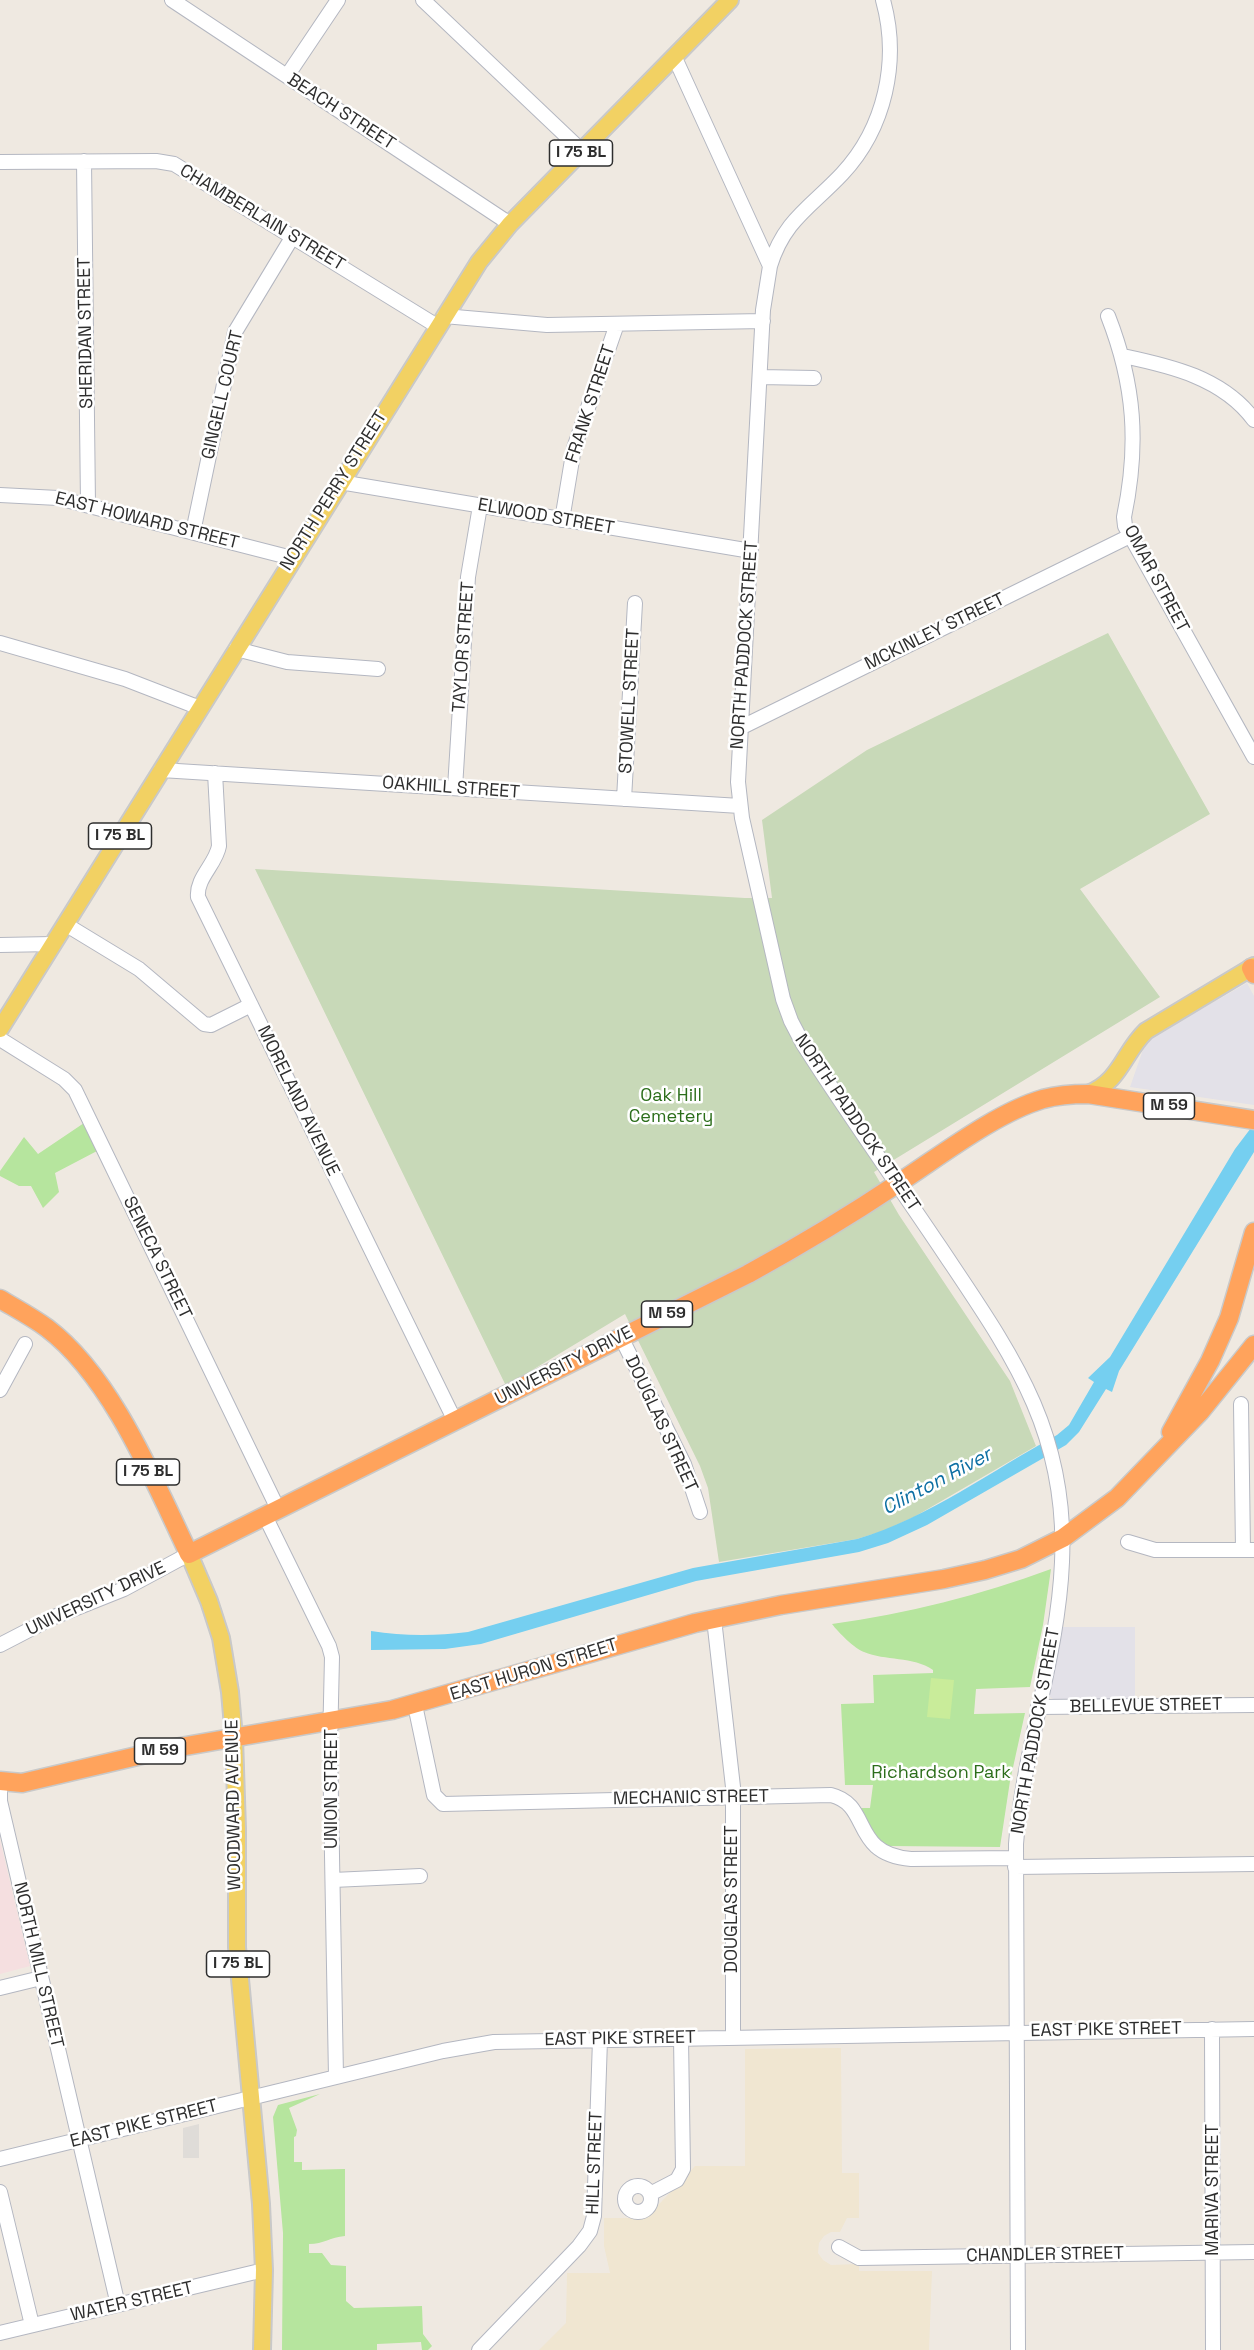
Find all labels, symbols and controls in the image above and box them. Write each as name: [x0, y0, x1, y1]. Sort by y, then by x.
street label: BEACH STREET: [283, 69, 399, 155]
road number: I 75 BL: [550, 140, 612, 166]
street label: CHAMBERLAIN STREET: [175, 160, 349, 276]
street label: SHERIDAN STREET: [74, 257, 98, 409]
street label: GINGELL COURT: [198, 328, 248, 462]
street label: FRANK STREET: [562, 342, 620, 466]
street label: NORTH PERRY STREET: [276, 407, 392, 575]
street label: EAST HOWARD STREET: [53, 488, 241, 554]
street label: ELWOOD STREET: [476, 494, 616, 540]
street label: OMAR STREET: [1119, 522, 1193, 636]
street label: NORTH PADDOCK STREET: [727, 540, 763, 750]
street label: TAYLOR STREET: [449, 581, 479, 713]
street label: MCKINLEY STREET: [861, 589, 1009, 675]
street label: STOWELL STREET: [615, 628, 645, 774]
street label: OAKHILL STREET: [381, 772, 521, 804]
road number: I 75 BL: [88, 823, 152, 849]
street label: MORELAND AVENUE: [252, 1022, 344, 1180]
street label: NORTH PADDOCK STREET: [790, 1030, 924, 1216]
park label: Oak Hill Cemetery: [629, 1085, 713, 1128]
road number: M 59: [1144, 1093, 1194, 1119]
street label: SENECA STREET: [118, 1193, 196, 1323]
road number: M 59: [642, 1301, 692, 1327]
street label: UNIVERSITY DRIVE: [492, 1322, 636, 1410]
street label: DOUGLAS STREET: [620, 1352, 702, 1496]
water label: Clinton River: [878, 1443, 996, 1521]
road number: I 75 BL: [116, 1459, 180, 1485]
street label: UNIVERSITY DRIVE: [23, 1557, 169, 1641]
street label: NORTH PADDOCK STREET: [1007, 1626, 1065, 1836]
street label: EAST HURON STREET: [448, 1634, 620, 1706]
street label: BELLEVUE STREET: [1069, 1694, 1223, 1718]
street label: WOODWARD AVENUE: [222, 1719, 246, 1891]
street label: UNION STREET: [321, 1729, 343, 1849]
road number: M 59: [134, 1738, 186, 1764]
park label: Richardson Park: [871, 1762, 1011, 1784]
street label: MECHANIC STREET: [613, 1786, 769, 1810]
street label: DOUGLAS STREET: [721, 1825, 743, 1973]
street label: NORTH MILL STREET: [8, 1880, 68, 2050]
road number: I 75 BL: [206, 1951, 270, 1977]
street label: EAST PIKE STREET: [1030, 2018, 1182, 2042]
street label: EAST PIKE STREET: [544, 2027, 696, 2051]
street label: EAST PIKE STREET: [68, 2095, 220, 2153]
street label: HILL STREET: [582, 2111, 608, 2215]
street label: MARIVA STREET: [1202, 2124, 1224, 2256]
street label: CHANDLER STREET: [966, 2243, 1124, 2267]
street label: WATER STREET: [69, 2277, 195, 2327]

